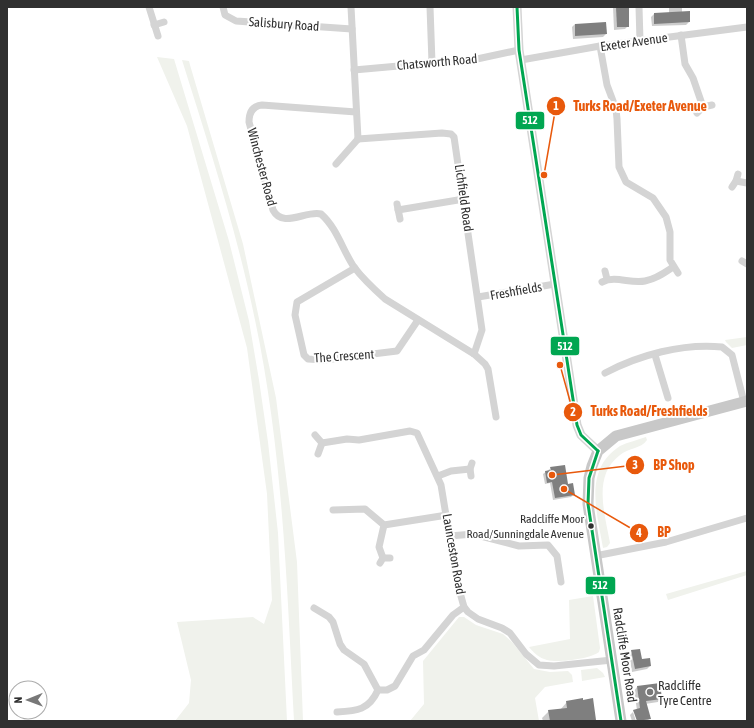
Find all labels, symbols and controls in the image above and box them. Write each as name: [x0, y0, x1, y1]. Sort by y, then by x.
street label: Salisbury Road: [248, 14, 320, 34]
street label: Exeter Avenue: [599, 30, 669, 54]
street label: Chatsworth Road: [396, 51, 478, 73]
callout: Turks Road/Exeter Avenue: [546, 93, 715, 119]
text: Turks Road/Exeter Avenue: [573, 98, 707, 114]
text: 1: [553, 99, 559, 113]
line badge: 512: [515, 111, 545, 130]
text: 512: [522, 114, 538, 126]
street label: Winchester Road: [244, 126, 280, 208]
street label: Lichfield Road: [452, 163, 476, 233]
street label: Freshfields: [489, 279, 543, 303]
line badge: 512: [550, 336, 580, 356]
text: 512: [557, 340, 573, 352]
street label: The Crescent: [313, 346, 375, 366]
callout: Turks Road/Freshfields: [563, 399, 716, 425]
text: Turks Road/Freshfields: [591, 403, 708, 419]
text: 2: [570, 405, 576, 419]
callout: BP Shop: [625, 452, 703, 478]
text: BP Shop: [653, 457, 695, 473]
text: 3: [632, 458, 638, 472]
place label: Radcliffe Moor Road/Sunningdale Avenue: [466, 512, 584, 541]
street label: Launceston Road: [440, 513, 468, 595]
callout: BP: [629, 520, 678, 546]
marker: Radcliffe Moor Road/Sunningdale Avenue: [586, 521, 596, 531]
text: BP: [657, 524, 671, 540]
text: 4: [635, 526, 642, 540]
line badge: 512: [585, 576, 616, 595]
text: 512: [592, 579, 608, 591]
street label: Radcliffe Moor Road: [610, 606, 640, 704]
place label: Radcliffe Tyre Centre: [658, 678, 712, 708]
north arrow: [8, 680, 48, 720]
marker: Radcliffe Tyre Centre: [645, 687, 655, 697]
text: N: [12, 697, 24, 704]

